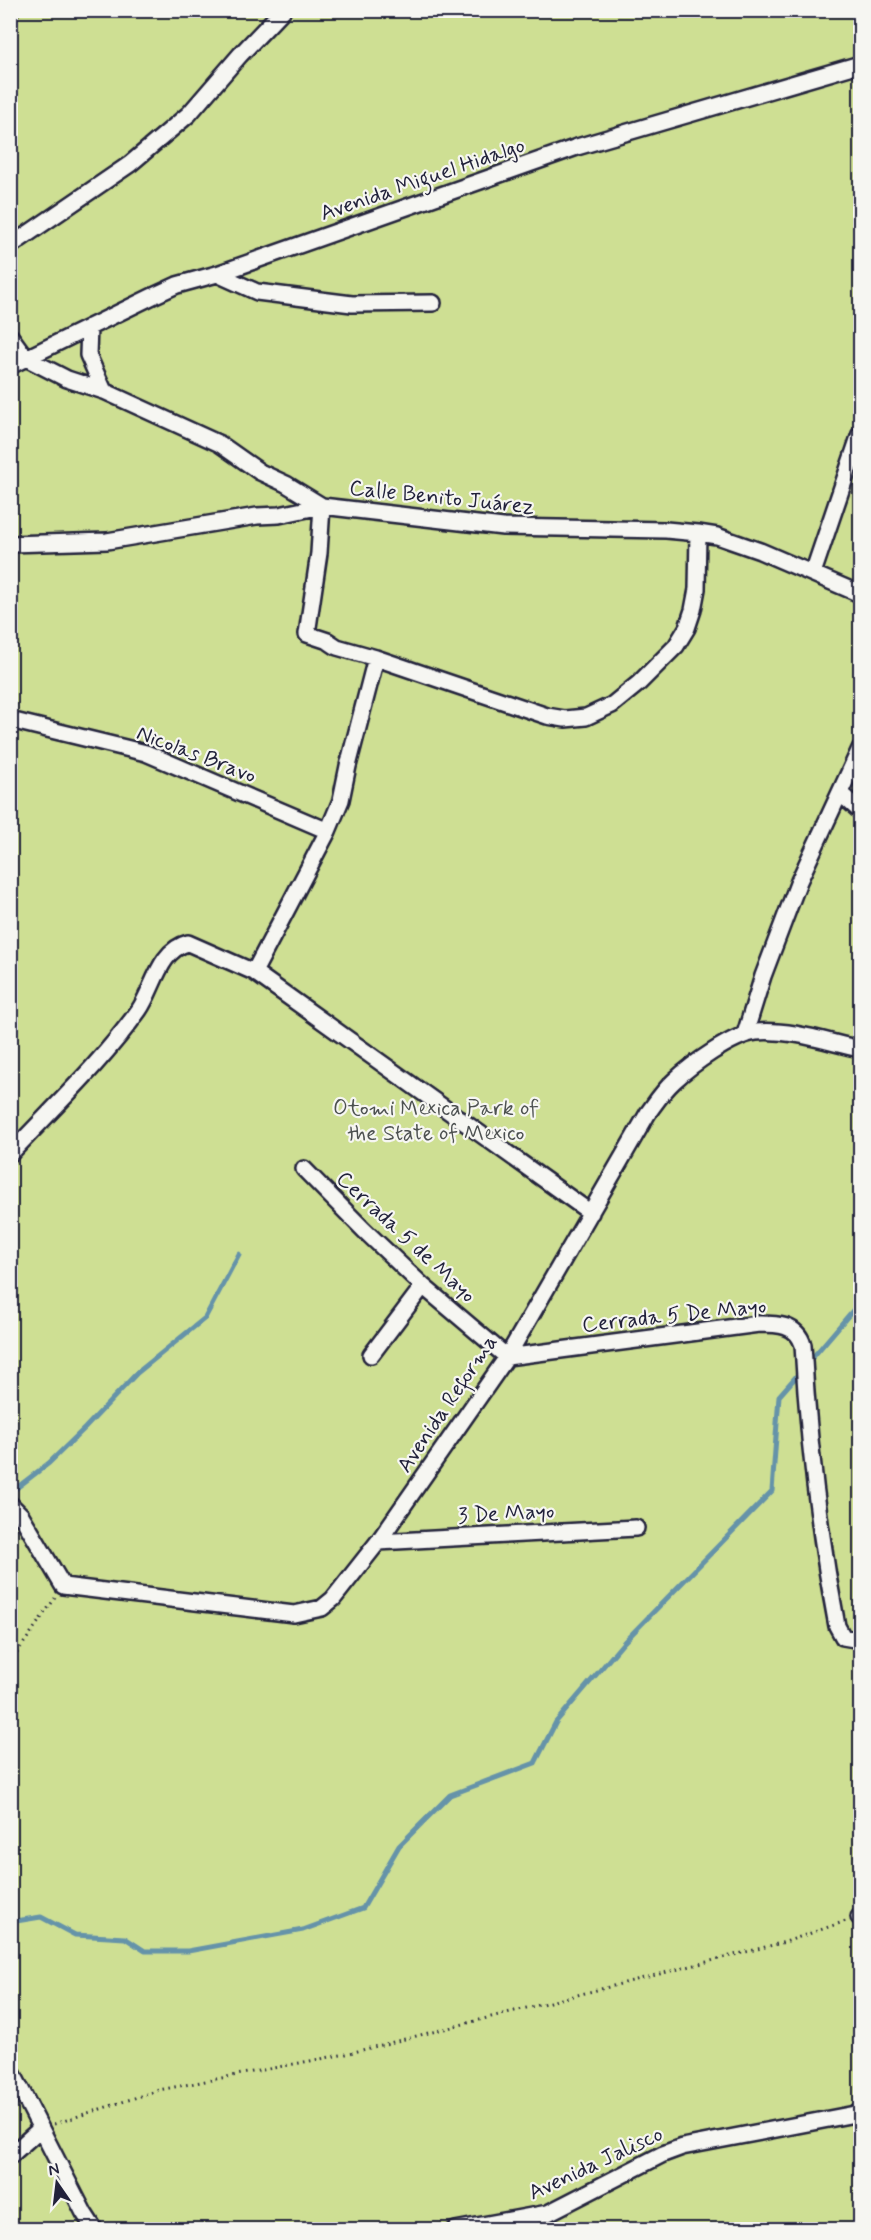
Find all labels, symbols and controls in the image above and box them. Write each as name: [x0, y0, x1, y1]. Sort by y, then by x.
street label: Avenida Miguel Hidalgo: [317, 132, 530, 231]
street label: Calle Benito Juárez: [348, 474, 536, 522]
street label: Nicolas Bravo: [132, 719, 260, 791]
park label: Otomi Mexica Park of the State of Mexico: [333, 1095, 539, 1148]
street label: Cerrada 5 de Mayo: [330, 1165, 481, 1309]
street label: Cerrada 5 De Mayo: [581, 1292, 768, 1340]
street label: Avenida Reforma: [391, 1330, 506, 1480]
street label: 3 De Mayo: [457, 1497, 555, 1531]
street label: Avenida Jalisco: [524, 2120, 668, 2207]
north arrow: [27, 2153, 87, 2213]
text: N: [46, 2158, 61, 2181]

